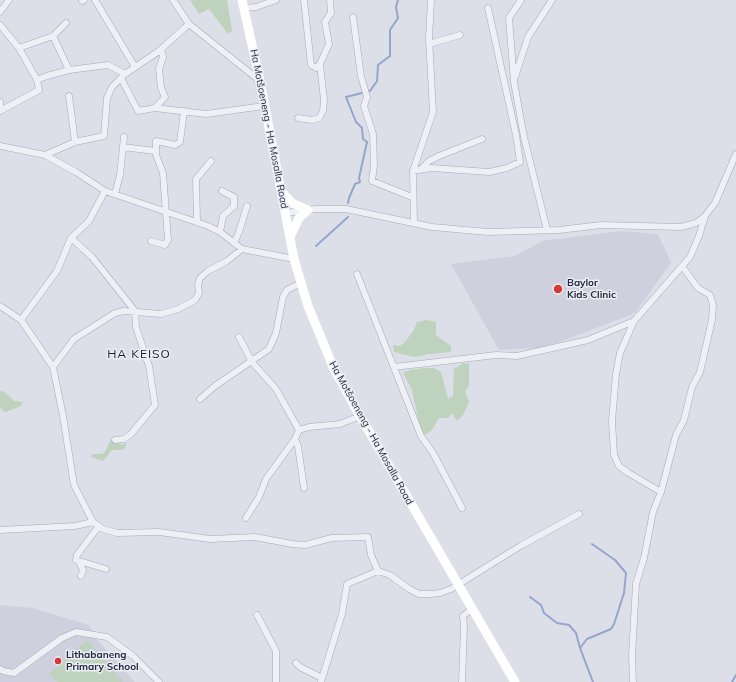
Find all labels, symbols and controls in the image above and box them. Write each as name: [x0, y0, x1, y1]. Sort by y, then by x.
street label: Ha Motšoeneng - Ha Mosalla Road: [248, 48, 290, 210]
place label: Baylor Kids Clinic: [567, 277, 616, 300]
marker: Baylor Kids Clinic: [552, 283, 564, 295]
district label: HA KEISO: [107, 347, 171, 361]
street label: Ha Motšoeneng - Ha Mosalla Road: [326, 359, 416, 507]
place label: Lithabaneng Primary School: [66, 649, 139, 672]
marker: Lithabaneng Primary School: [53, 656, 63, 666]

